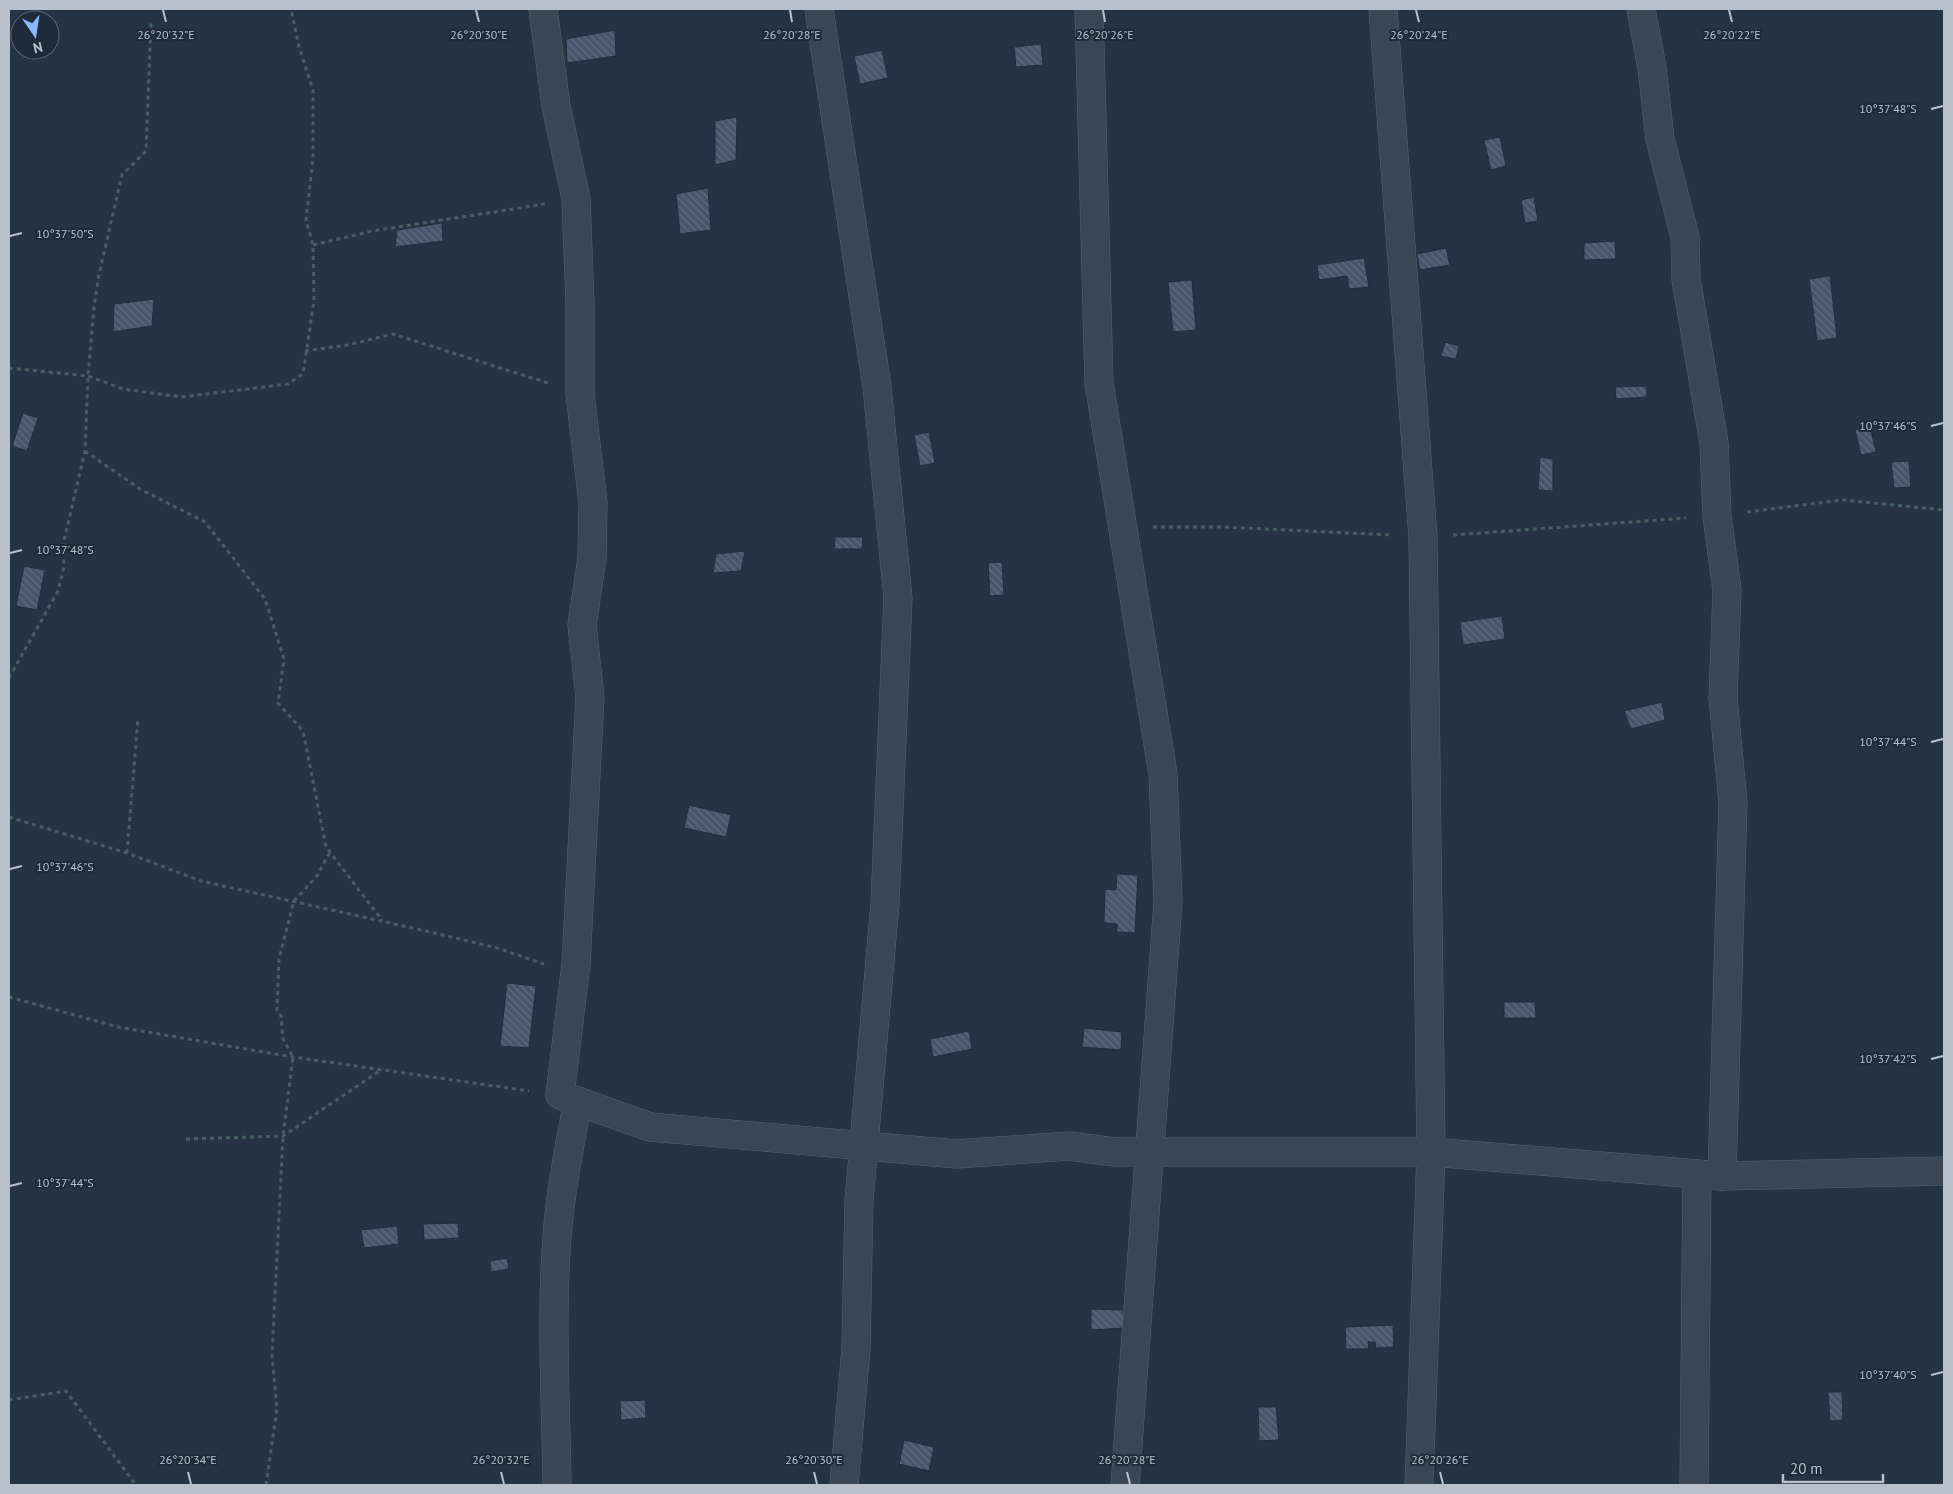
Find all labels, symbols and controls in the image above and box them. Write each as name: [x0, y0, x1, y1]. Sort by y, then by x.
north arrow: [10, 10, 60, 60]
text: 26°20'32"E: [137, 27, 195, 42]
text: 26°20'30"E: [450, 27, 508, 42]
text: 26°20'28"E: [763, 27, 821, 42]
text: 26°20'26"E: [1076, 27, 1134, 42]
text: 26°20'24"E: [1390, 27, 1448, 42]
text: 26°20'22"E: [1703, 27, 1761, 42]
text: N: [31, 38, 44, 57]
text: 10°37'48"S: [1859, 101, 1917, 116]
text: 10°37'50"S: [36, 226, 94, 241]
text: 10°37'46"S: [1859, 418, 1917, 433]
text: 10°37'48"S: [36, 542, 94, 557]
text: 10°37'44"S: [1859, 734, 1917, 749]
text: 10°37'46"S: [36, 859, 94, 874]
text: 10°37'42"S: [1859, 1051, 1917, 1066]
text: 10°37'44"S: [36, 1175, 94, 1190]
text: 10°37'40"S: [1859, 1367, 1917, 1382]
text: 26°20'34"E: [159, 1452, 217, 1467]
text: 26°20'32"E: [472, 1452, 530, 1467]
text: 26°20'30"E: [785, 1452, 843, 1467]
text: 26°20'28"E: [1098, 1452, 1156, 1467]
text: 26°20'26"E: [1411, 1452, 1469, 1467]
scale bar: [1783, 1452, 1883, 1484]
text: 20 m: [1790, 1459, 1823, 1478]

